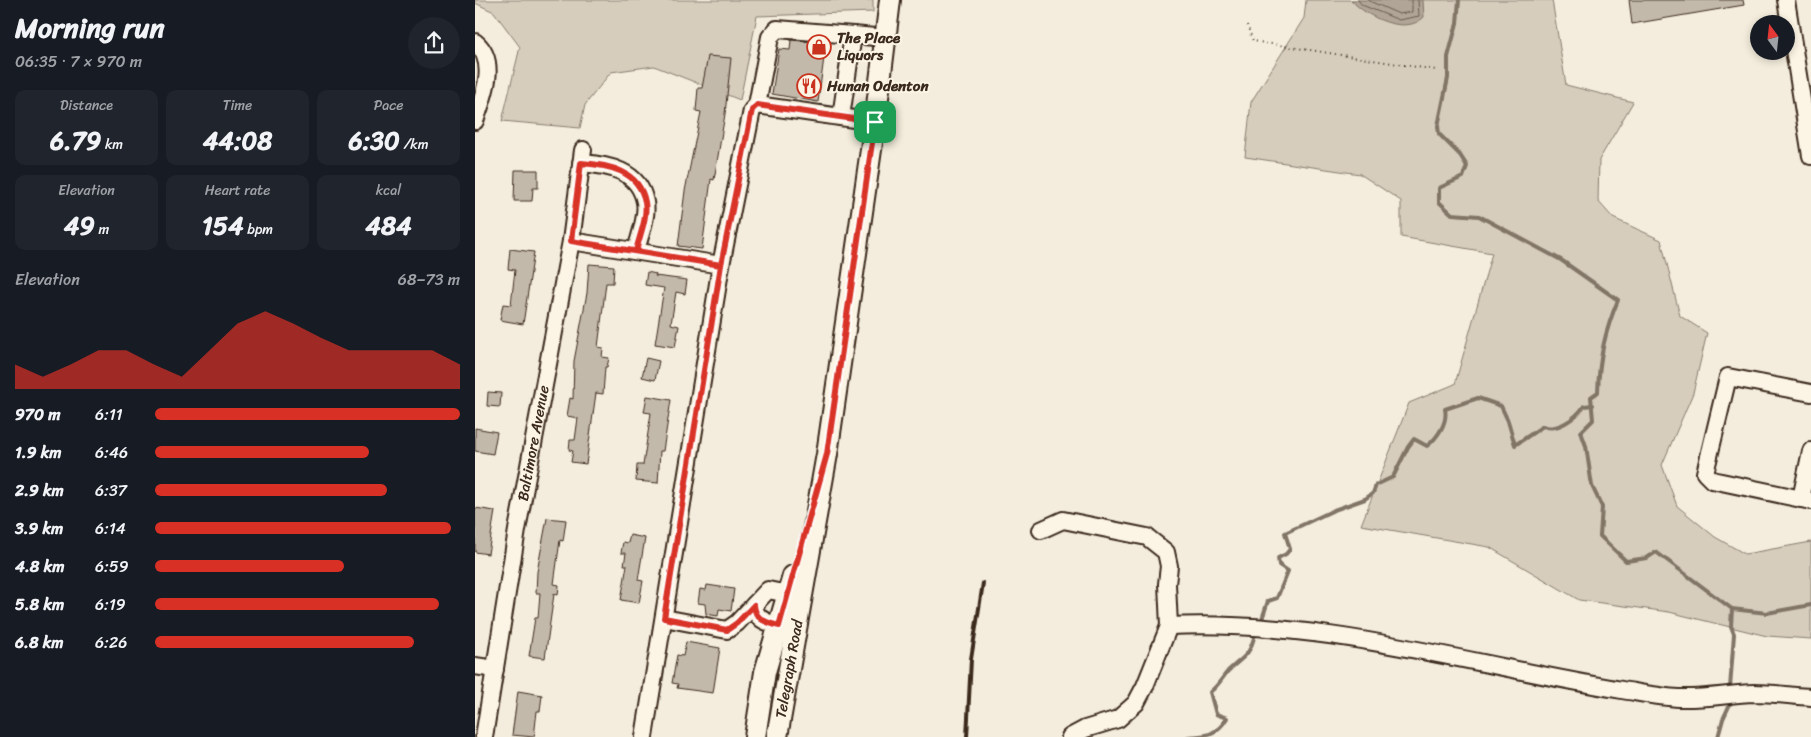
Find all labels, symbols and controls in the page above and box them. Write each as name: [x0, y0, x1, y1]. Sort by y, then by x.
text: Morning run: [15, 3, 165, 52]
north arrow: [1750, 15, 1795, 60]
map controls: [1750, 15, 1795, 60]
button: share: [408, 17, 460, 69]
place label: The Place Liquors: [837, 25, 901, 68]
shop icon: The Place Liquors: [806, 34, 832, 60]
text: 06:35 · 7 × 970 m: [15, 47, 142, 76]
restaurant icon: Hunan Odenton: [796, 73, 822, 99]
place label: Hunan Odenton: [826, 73, 929, 99]
text: Distance: [60, 93, 113, 118]
text: Time: [223, 93, 252, 118]
text: Pace: [374, 93, 403, 118]
pin: [854, 101, 896, 143]
icon: arrive: [861, 108, 889, 136]
text: 6.79: [50, 118, 101, 163]
text: 44:08: [203, 118, 272, 163]
text: 6:30: [348, 118, 400, 163]
text: km: [101, 132, 123, 157]
text: /km: [400, 132, 429, 157]
text: Elevation: [58, 178, 115, 203]
text: Heart rate: [205, 178, 270, 203]
text: kcal: [376, 178, 401, 203]
text: 49: [64, 203, 95, 248]
text: 154: [202, 203, 244, 248]
text: 484: [365, 203, 412, 248]
text: m: [95, 217, 109, 242]
text: bpm: [244, 217, 273, 242]
text: Elevation: [15, 265, 80, 294]
text: 68–73 m: [398, 265, 460, 294]
street label: Baltimore Avenue: [510, 383, 557, 503]
text: 970 m: [15, 400, 61, 429]
text: 6:11: [95, 400, 123, 429]
text: 1.9 km: [15, 438, 61, 467]
text: 6:46: [95, 438, 128, 467]
text: 2.9 km: [15, 476, 64, 505]
text: 6:37: [95, 476, 127, 505]
text: 3.9 km: [15, 514, 63, 543]
text: 6:14: [95, 514, 126, 543]
text: 4.8 km: [15, 552, 64, 581]
text: 6:59: [95, 552, 129, 581]
text: 5.8 km: [15, 590, 64, 619]
text: 6:19: [95, 590, 126, 619]
street label: Telegraph Road: [768, 617, 811, 720]
text: 6.8 km: [15, 628, 64, 657]
text: 6:26: [95, 628, 127, 657]

